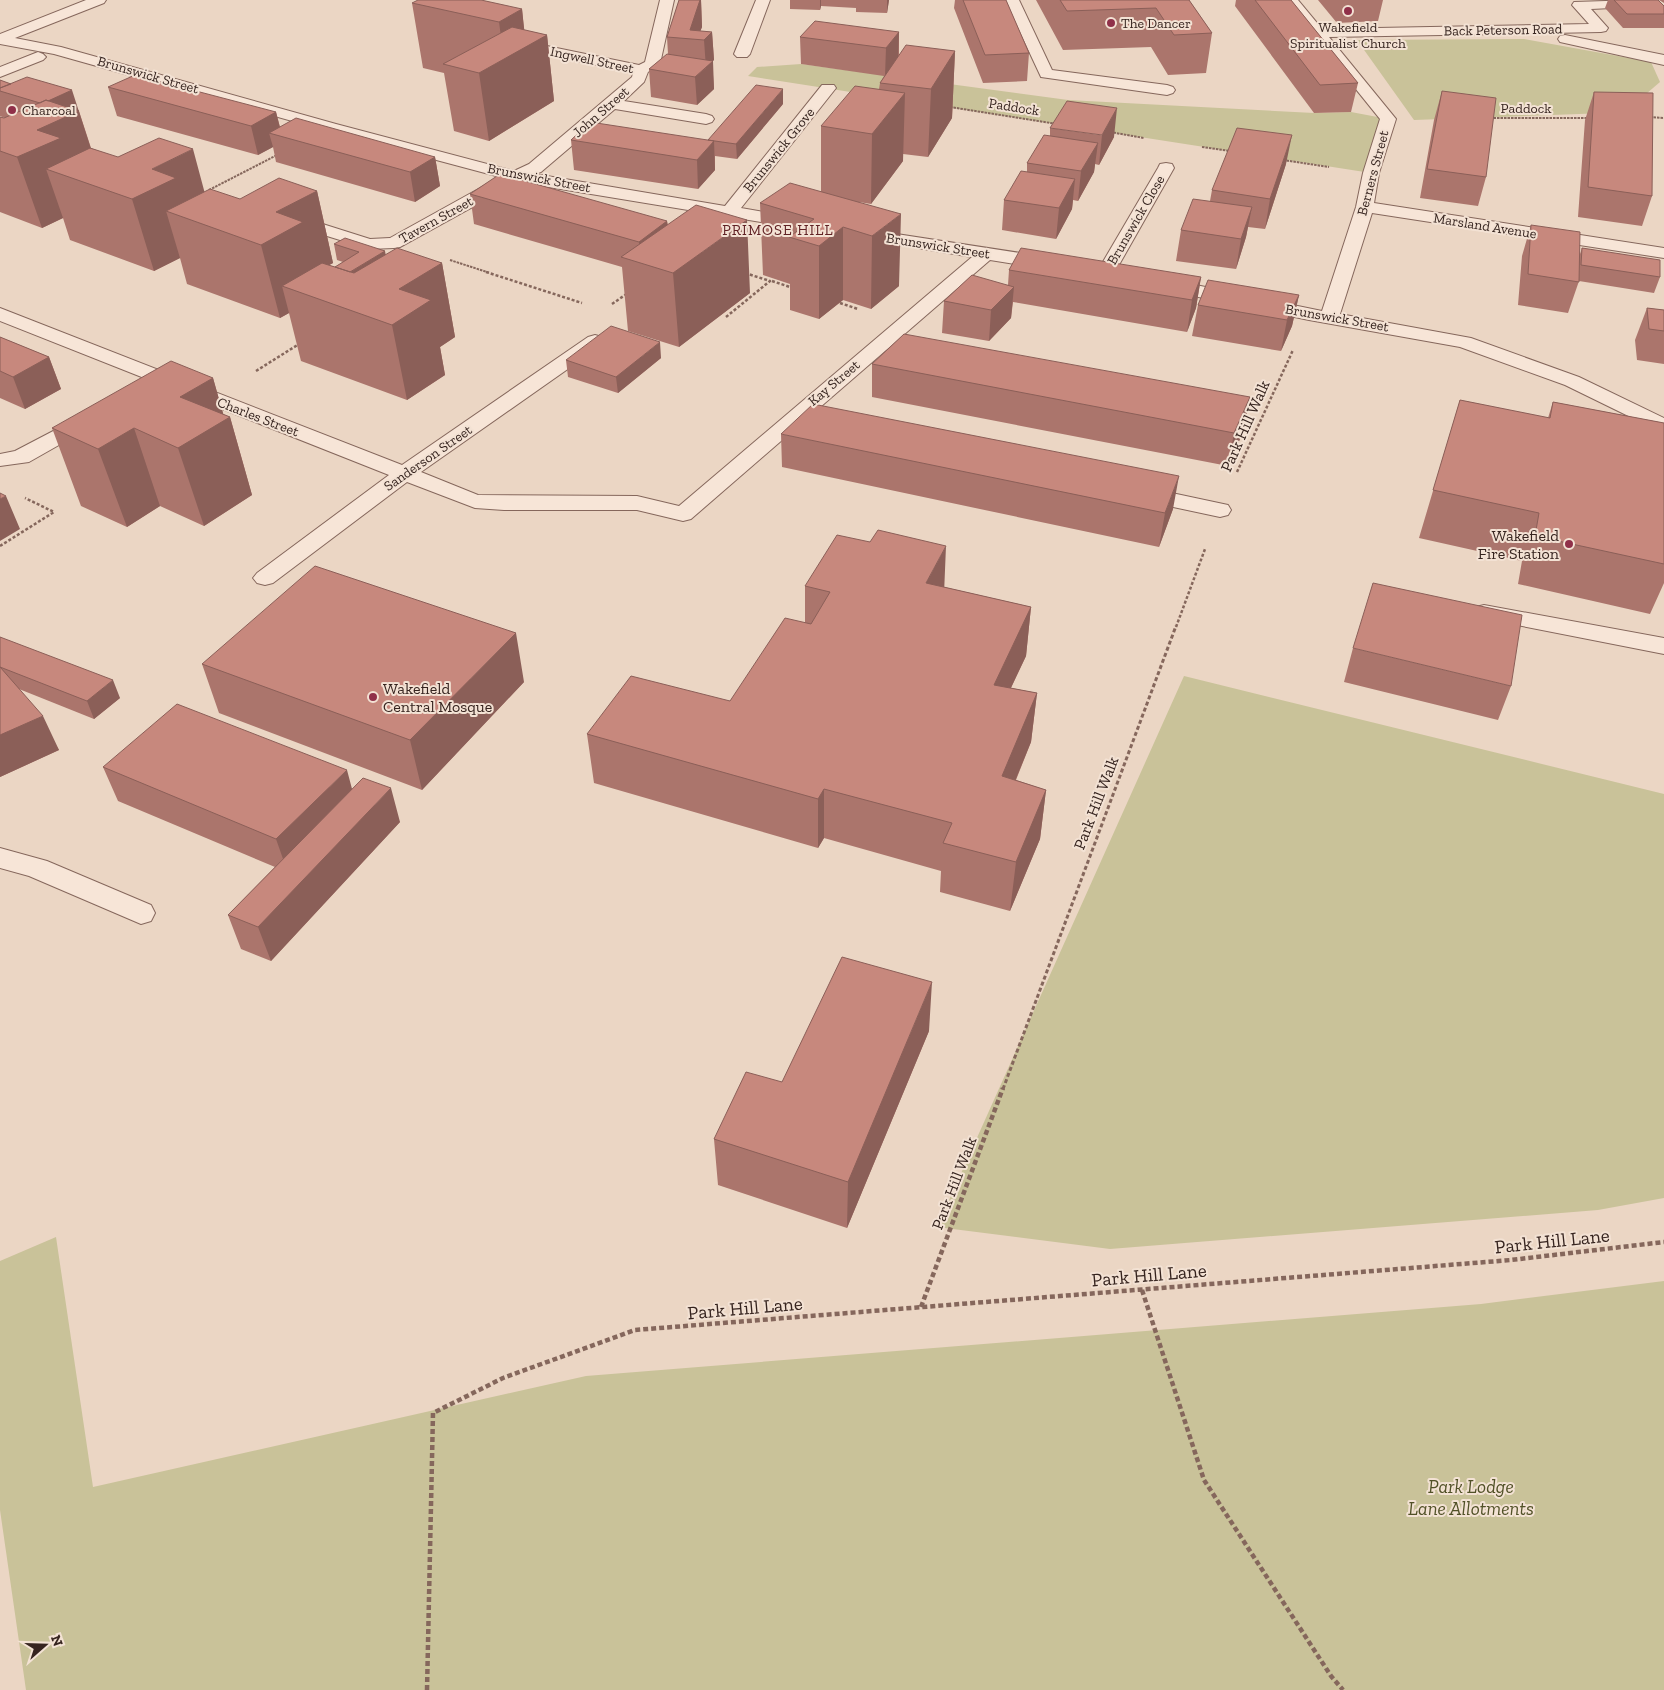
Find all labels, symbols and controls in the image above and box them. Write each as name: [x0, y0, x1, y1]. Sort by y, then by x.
marker: Wakefield Spiritualist Church: [1342, 5, 1354, 17]
place label: The Dancer: [1121, 15, 1191, 32]
marker: The Dancer: [1105, 17, 1117, 29]
place label: Wakefield Spiritualist Church: [1290, 19, 1406, 52]
street label: Back Peterson Road: [1443, 20, 1563, 40]
street label: Ingwell Street: [549, 43, 636, 77]
street label: Brunswick Street: [95, 52, 201, 98]
street label: John Street: [569, 82, 633, 141]
street label: Paddock: [987, 95, 1041, 119]
street label: Paddock: [1500, 100, 1552, 117]
place label: Charcoal: [22, 102, 76, 119]
marker: Charcoal: [6, 104, 18, 116]
street label: Brunswick Grove: [740, 104, 819, 196]
street label: Berners Street: [1353, 128, 1393, 218]
street label: Brunswick Street: [486, 160, 593, 196]
street label: Brunswick Close: [1103, 172, 1169, 268]
street label: Tavern Street: [396, 192, 477, 247]
street label: Marsland Avenue: [1432, 209, 1538, 243]
district label: PRIMOSE HILL: [722, 221, 834, 239]
street label: Brunswick Street: [885, 229, 992, 263]
street label: Brunswick Street: [1284, 301, 1391, 336]
street label: Kay Street: [805, 356, 864, 410]
street label: Park Hill Walk: [1216, 377, 1274, 475]
street label: Charles Street: [215, 394, 302, 441]
street label: Sanderson Street: [381, 421, 476, 495]
place label: Wakefield Fire Station: [1478, 526, 1560, 563]
marker: Wakefield Fire Station: [1563, 538, 1575, 550]
place label: Wakefield Central Mosque: [383, 679, 492, 716]
marker: Wakefield Central Mosque: [367, 691, 379, 703]
street label: Park Hill Walk: [1070, 753, 1123, 852]
street label: Park Hill Walk: [928, 1133, 981, 1232]
street label: Park Hill Lane: [1493, 1224, 1611, 1258]
street label: Park Hill Lane: [1090, 1259, 1208, 1291]
street label: Park Hill Lane: [686, 1292, 804, 1324]
park label: Park Lodge Lane Allotments: [1408, 1475, 1534, 1520]
north arrow: [20, 1620, 70, 1670]
text: N: [47, 1633, 67, 1649]

